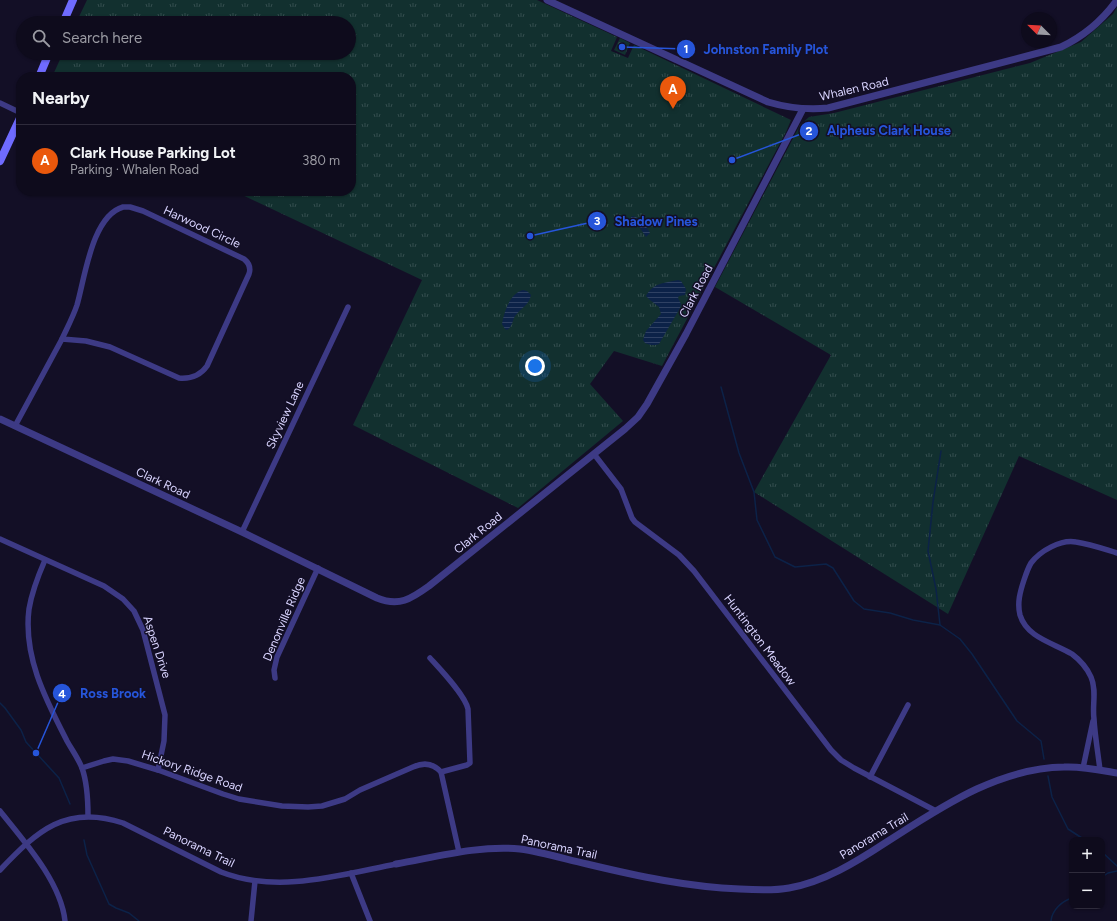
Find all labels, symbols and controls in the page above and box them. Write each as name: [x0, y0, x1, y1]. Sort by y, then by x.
north arrow: [1021, 12, 1057, 48]
search box: [16, 16, 356, 60]
icon: search: [30, 27, 52, 49]
text: Search here: [62, 29, 142, 47]
callout: Johnston Family Plot: [676, 37, 837, 62]
text: 1: [683, 42, 689, 56]
text: Johnston Family Plot: [703, 42, 829, 57]
street label: Whalen Road: [818, 74, 890, 104]
pin: A: [660, 76, 686, 109]
text: Nearby: [32, 88, 90, 108]
callout: Alpheus Clark House: [799, 118, 959, 143]
text: Alpheus Clark House: [827, 123, 951, 138]
text: 2: [806, 124, 813, 138]
text: Clark House Parking Lot: [70, 144, 236, 162]
text: A: [40, 153, 50, 168]
text: 380 m: [302, 153, 340, 168]
text: Parking · Whalen Road: [70, 162, 199, 177]
street label: Harwood Circle: [161, 203, 243, 251]
callout: Shadow Pines: [587, 209, 706, 234]
text: 3: [594, 214, 601, 228]
text: Shadow Pines: [614, 214, 698, 229]
street label: Clark Road: [676, 262, 716, 320]
your location: [525, 356, 545, 376]
street label: Skyview Lane: [263, 379, 307, 451]
street label: Clark Road: [134, 464, 192, 502]
street label: Clark Road: [451, 509, 505, 557]
street label: Denonville Ridge: [260, 575, 308, 663]
street label: Huntington Meadow: [721, 592, 799, 689]
street label: Aspen Drive: [140, 614, 174, 680]
callout: Ross Brook: [52, 681, 154, 706]
text: Ross Brook: [80, 686, 146, 701]
text: 4: [58, 687, 66, 701]
street label: Hickory Ridge Road: [140, 747, 244, 795]
street label: Panorama Trail: [837, 810, 911, 862]
street label: Panorama Trail: [161, 824, 237, 870]
street label: Panorama Trail: [520, 832, 598, 862]
map controls: [1069, 837, 1105, 909]
button: +: [1069, 837, 1105, 873]
button: −: [1069, 873, 1105, 909]

